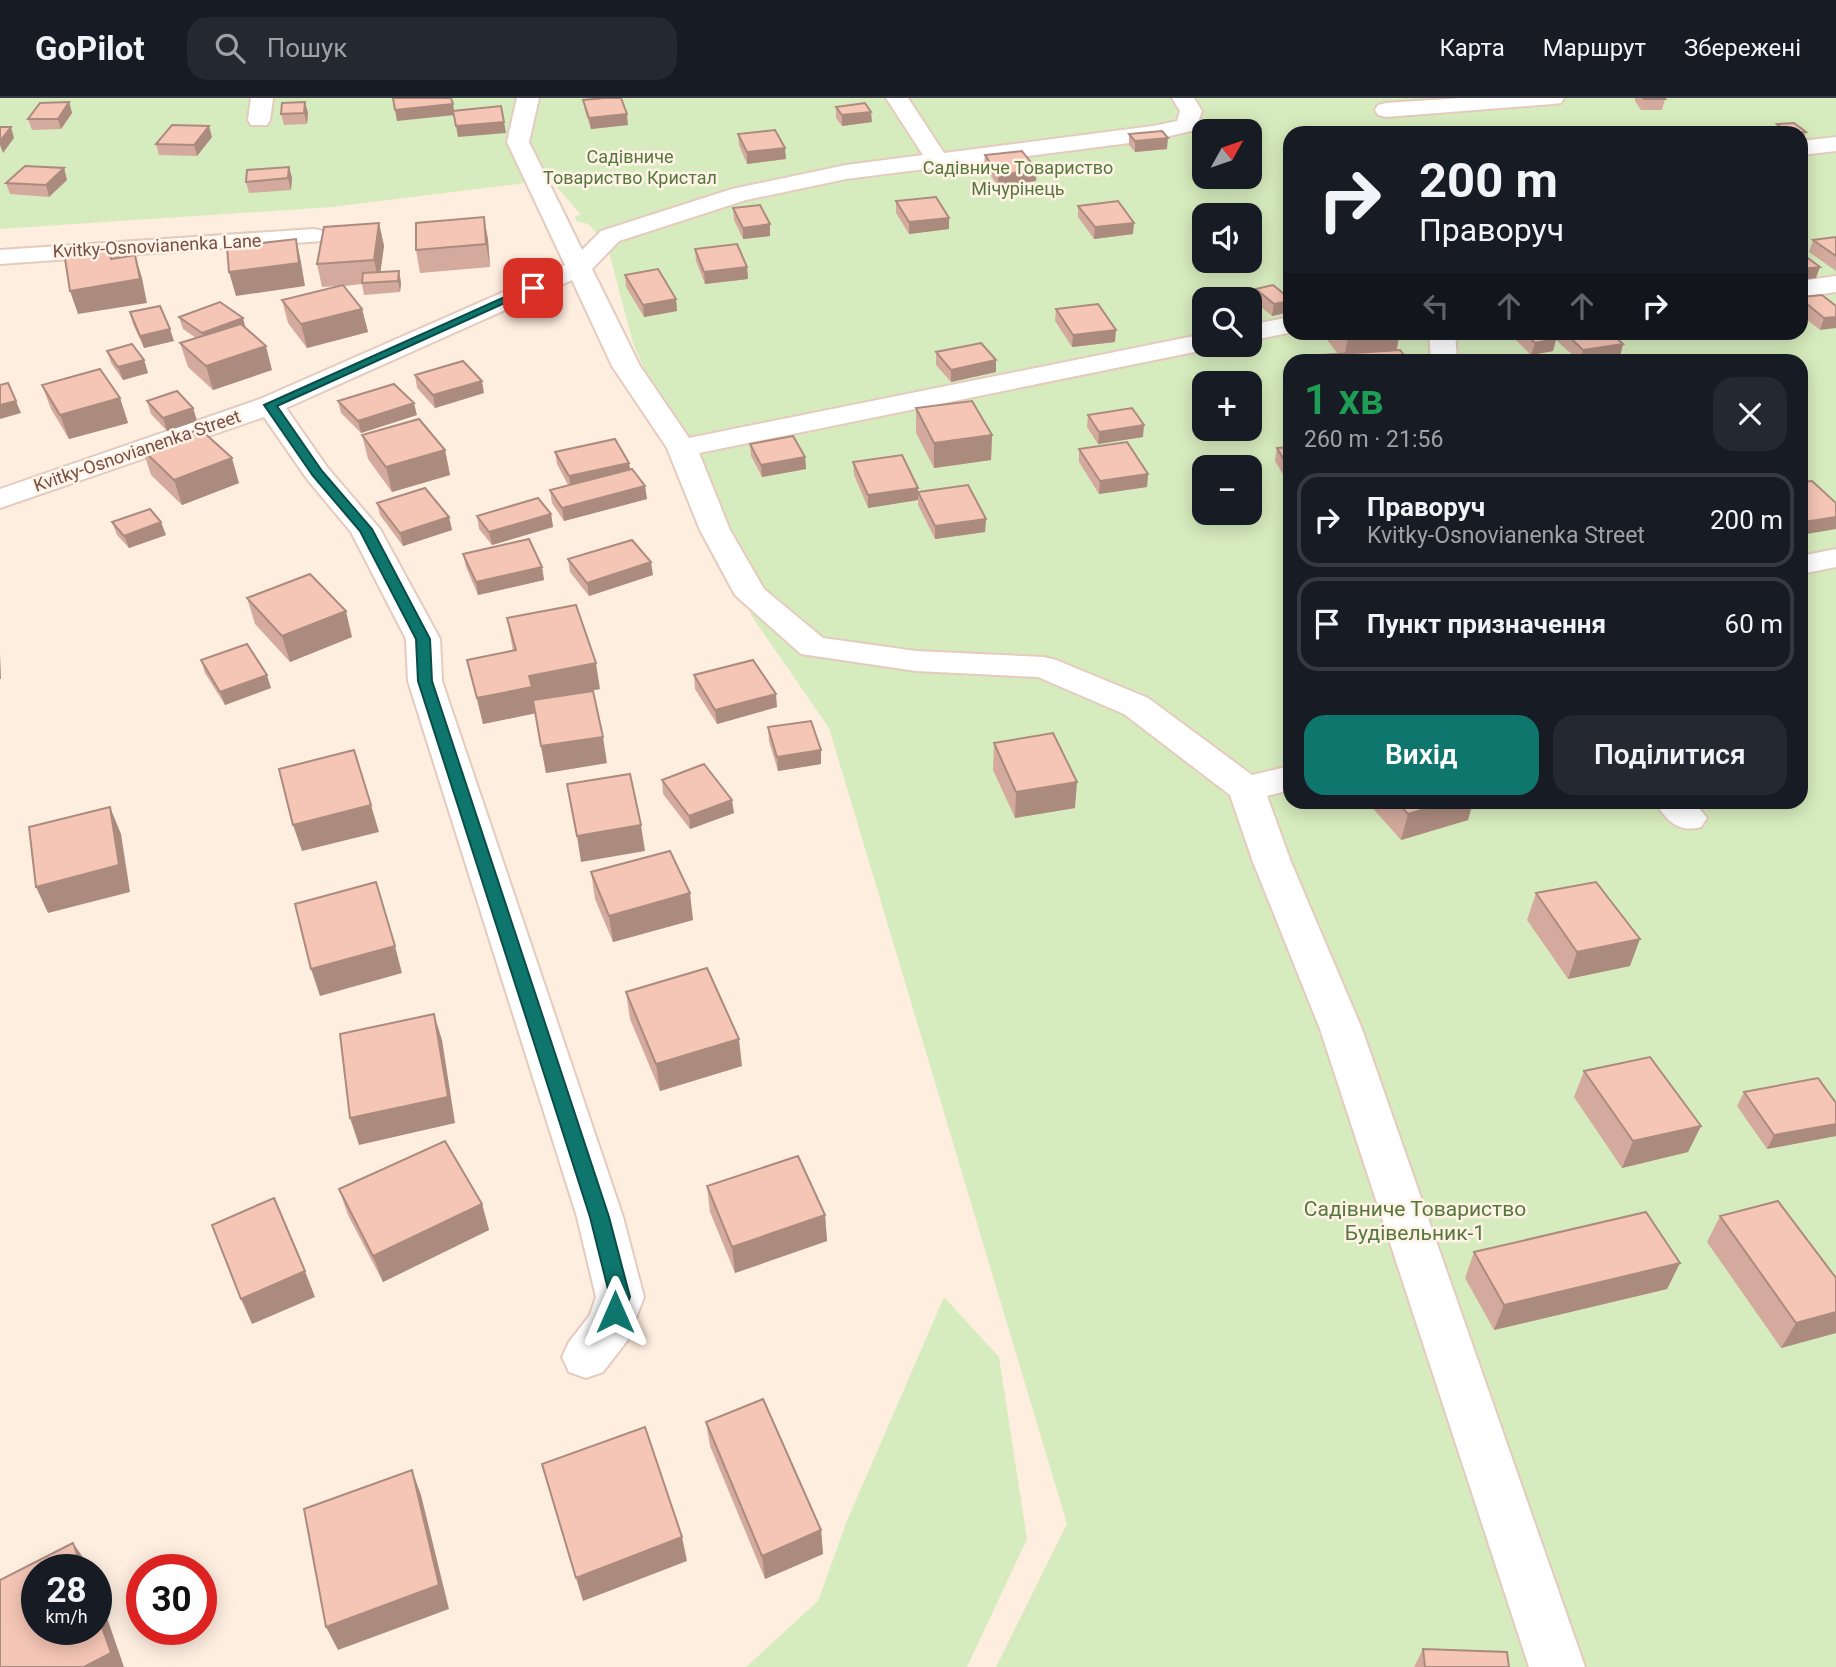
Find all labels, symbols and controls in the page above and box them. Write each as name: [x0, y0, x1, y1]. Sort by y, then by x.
search box: [187, 17, 677, 80]
text: GoPilot: [35, 29, 145, 68]
icon: search: [211, 29, 249, 67]
text: Пошук: [267, 33, 347, 63]
text: Карта: [1439, 34, 1505, 62]
text: Маршрут: [1543, 34, 1646, 62]
text: Збережені: [1684, 34, 1801, 62]
north arrow: [1192, 119, 1262, 189]
map controls: [1192, 119, 1262, 525]
park label: Садівниче Товариство Кристал: [543, 146, 717, 188]
text: 200 m: [1419, 152, 1558, 209]
icon: right: [1304, 154, 1395, 245]
park label: Садівниче Товариство Мічурінець: [923, 157, 1113, 199]
button: sound: [1192, 203, 1262, 273]
text: Праворуч: [1419, 211, 1564, 249]
street label: Kvitky-Osnovianenka Lane: [52, 230, 262, 261]
pin: [503, 258, 563, 318]
icon: arrive: [514, 269, 552, 307]
button: search: [1192, 287, 1262, 357]
icon: left: [1417, 287, 1455, 325]
icon: ahead: [1490, 287, 1528, 325]
icon: ahead: [1563, 287, 1601, 325]
icon: right: [1636, 287, 1674, 325]
button: +: [1192, 371, 1262, 441]
text: 1 хв: [1304, 375, 1383, 424]
button: close: [1713, 377, 1787, 451]
street label: Kvitky-Osnovianenka Street: [31, 405, 243, 496]
text: 260 m · 21:56: [1304, 426, 1443, 453]
button: −: [1192, 455, 1262, 525]
text: Праворуч: [1367, 492, 1485, 522]
icon: right: [1308, 501, 1346, 539]
text: 200 m: [1710, 505, 1783, 535]
text: Kvitky-Osnovianenka Street: [1367, 522, 1645, 549]
icon: arrive: [1308, 605, 1346, 643]
text: Пункт призначення: [1367, 609, 1606, 639]
text: 60 m: [1725, 609, 1783, 639]
button: Вихід: [1304, 715, 1539, 795]
button: Поділитися: [1553, 715, 1787, 795]
park label: Садівниче Товариство Будівельник-1: [1304, 1197, 1526, 1245]
position arrow: [578, 1275, 652, 1349]
speed limit sign: 30: [126, 1554, 217, 1645]
text: 28: [46, 1570, 87, 1611]
text: km/h: [45, 1606, 88, 1627]

